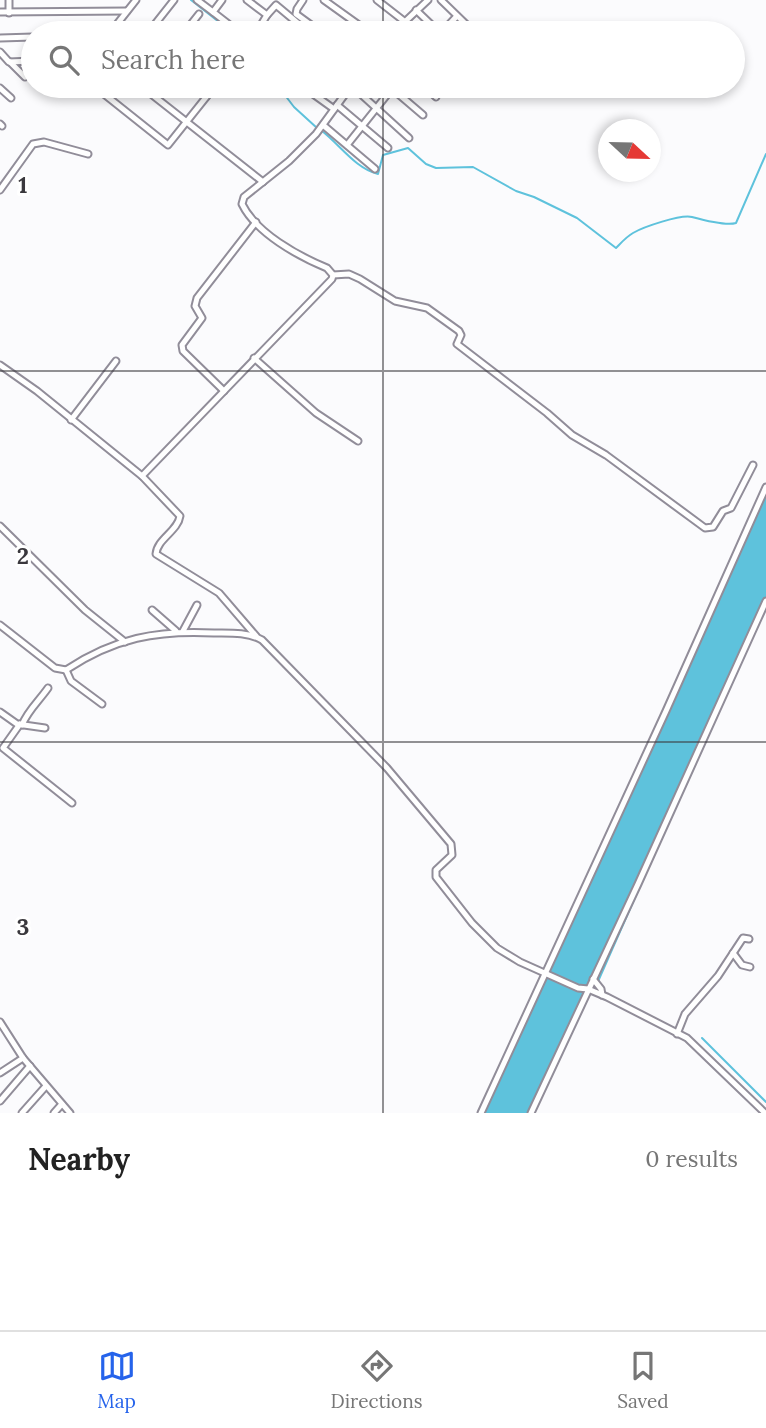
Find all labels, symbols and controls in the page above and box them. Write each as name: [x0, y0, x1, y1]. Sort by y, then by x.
search box: [21, 21, 745, 98]
icon: search: [45, 41, 83, 79]
text: Search here: [101, 43, 245, 76]
north arrow: [598, 119, 661, 182]
text: 1: [18, 170, 28, 199]
text: 2: [17, 541, 29, 570]
text: 3: [17, 912, 29, 941]
text: Nearby: [28, 1140, 130, 1178]
text: 0 results: [645, 1144, 738, 1173]
tab: Map: [97, 1347, 136, 1413]
tab: Directions: [331, 1347, 423, 1413]
tab: Saved: [617, 1347, 669, 1413]

